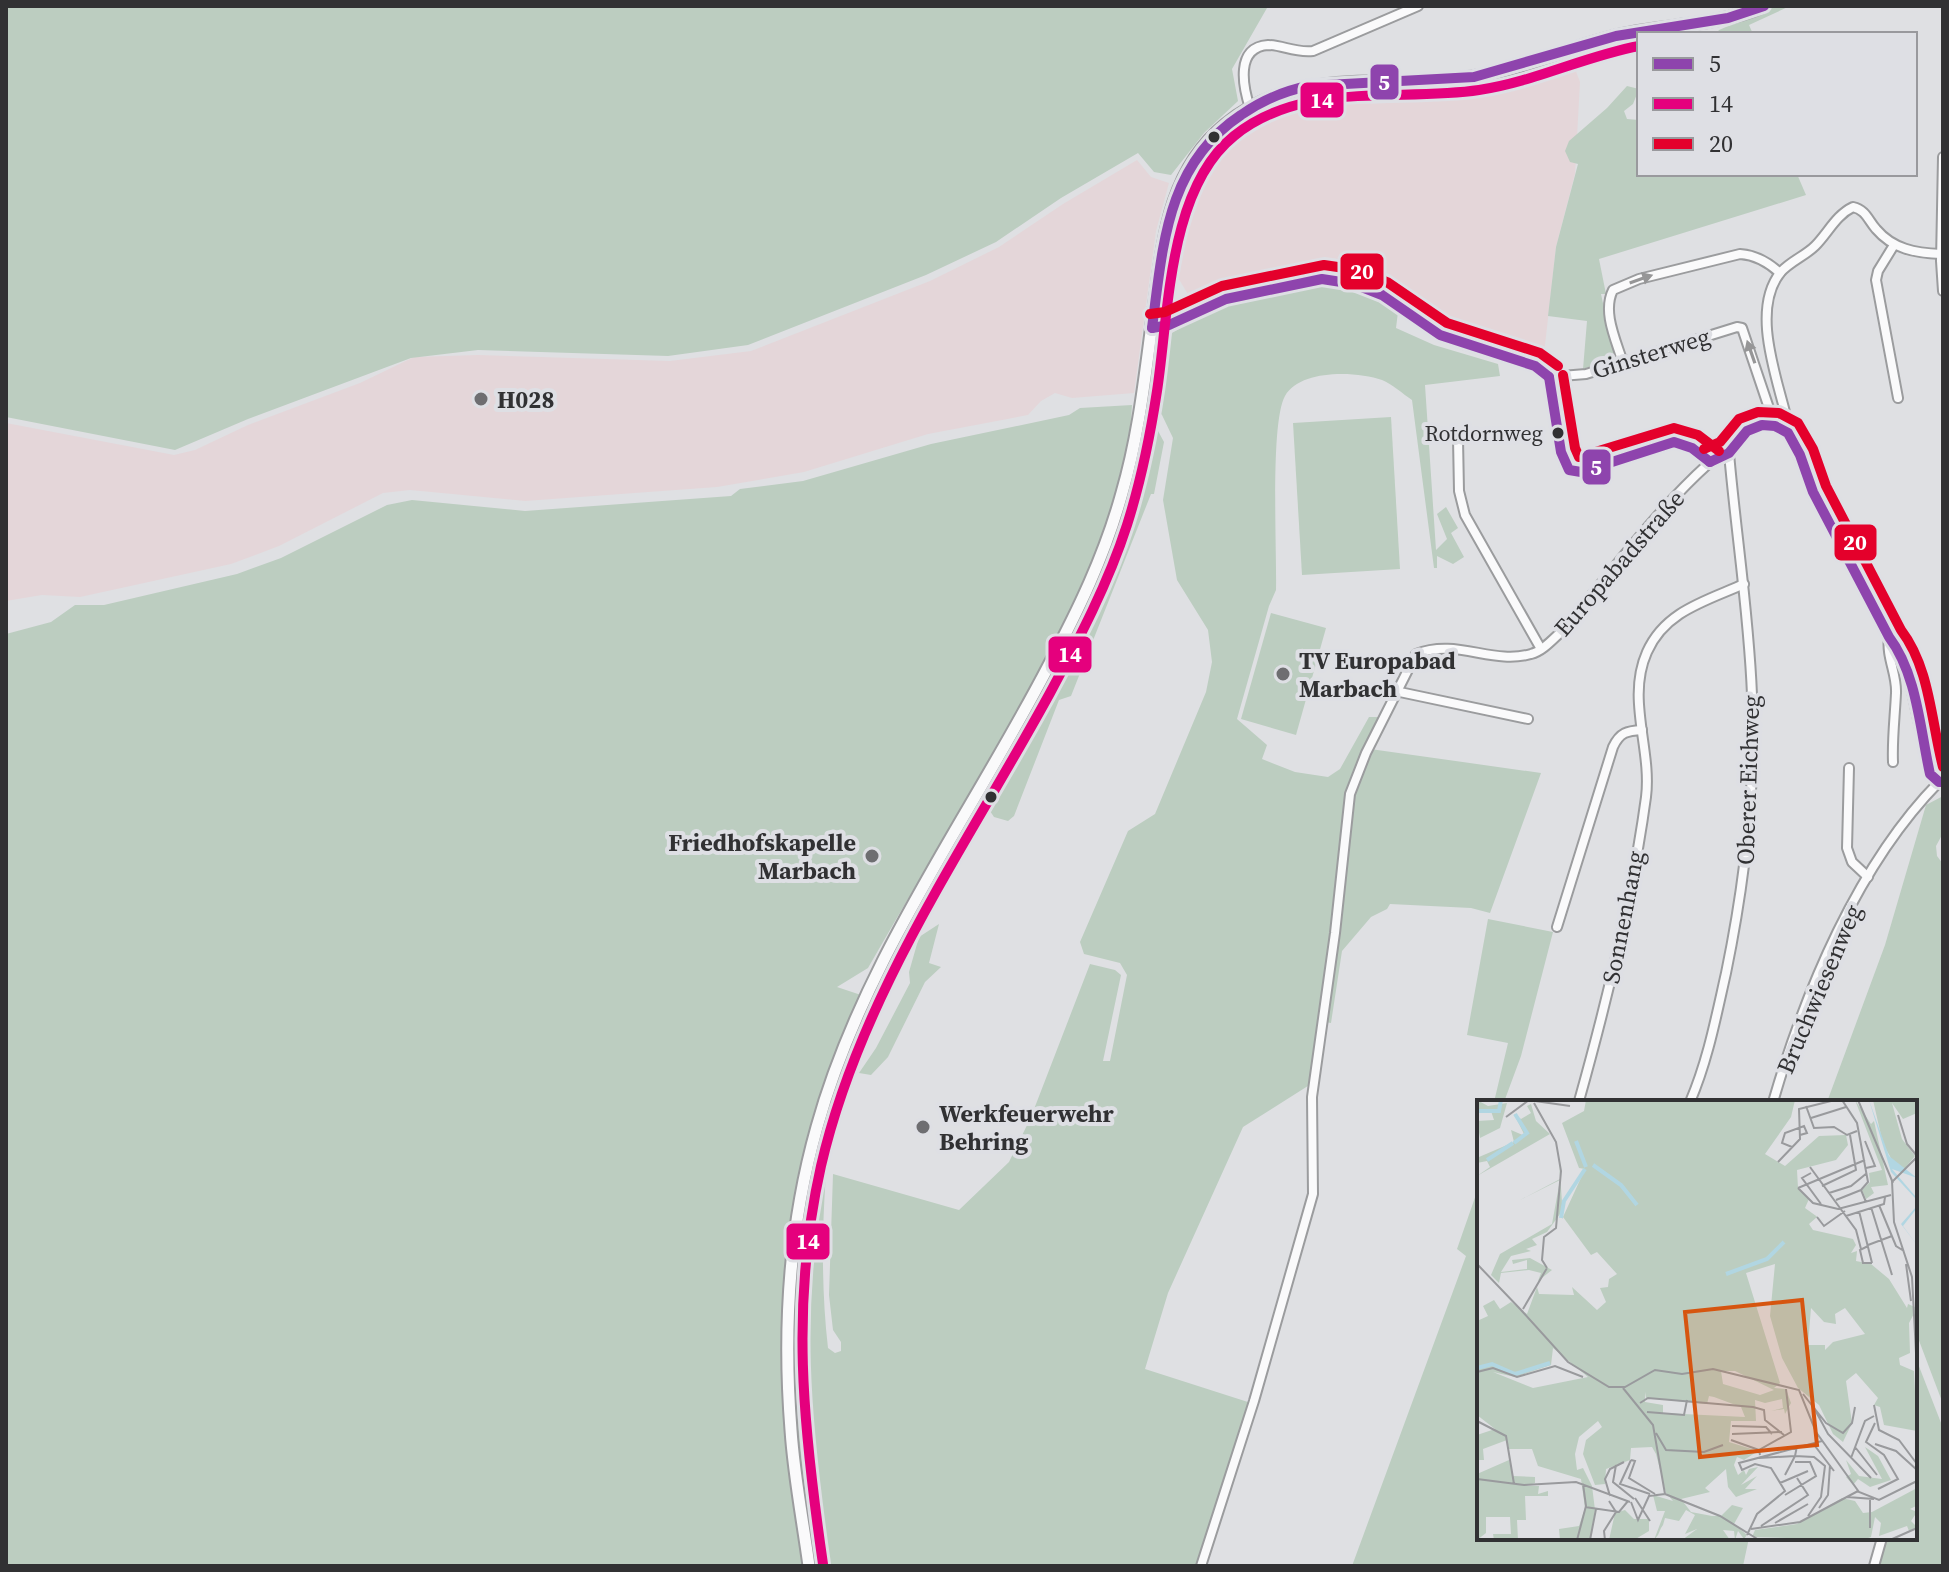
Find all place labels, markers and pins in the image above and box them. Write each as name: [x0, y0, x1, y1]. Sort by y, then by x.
unlabelled marker: [1206, 129, 1222, 145]
place label: H028: [497, 383, 554, 416]
marker: H028: [472, 390, 490, 408]
place label: Rotdornweg: [1424, 418, 1543, 448]
marker: Rotdornweg: [1550, 425, 1566, 441]
place label: TV Europabad Marbach: [1299, 644, 1456, 705]
marker: TV Europabad Marbach: [1274, 665, 1292, 683]
unlabelled marker: [983, 789, 999, 805]
place label: Friedhofskapelle Marbach: [668, 826, 856, 887]
marker: Friedhofskapelle Marbach: [863, 847, 881, 865]
place label: Werkfeuerwehr Behring: [939, 1097, 1115, 1158]
marker: Werkfeuerwehr Behring: [914, 1118, 932, 1136]

